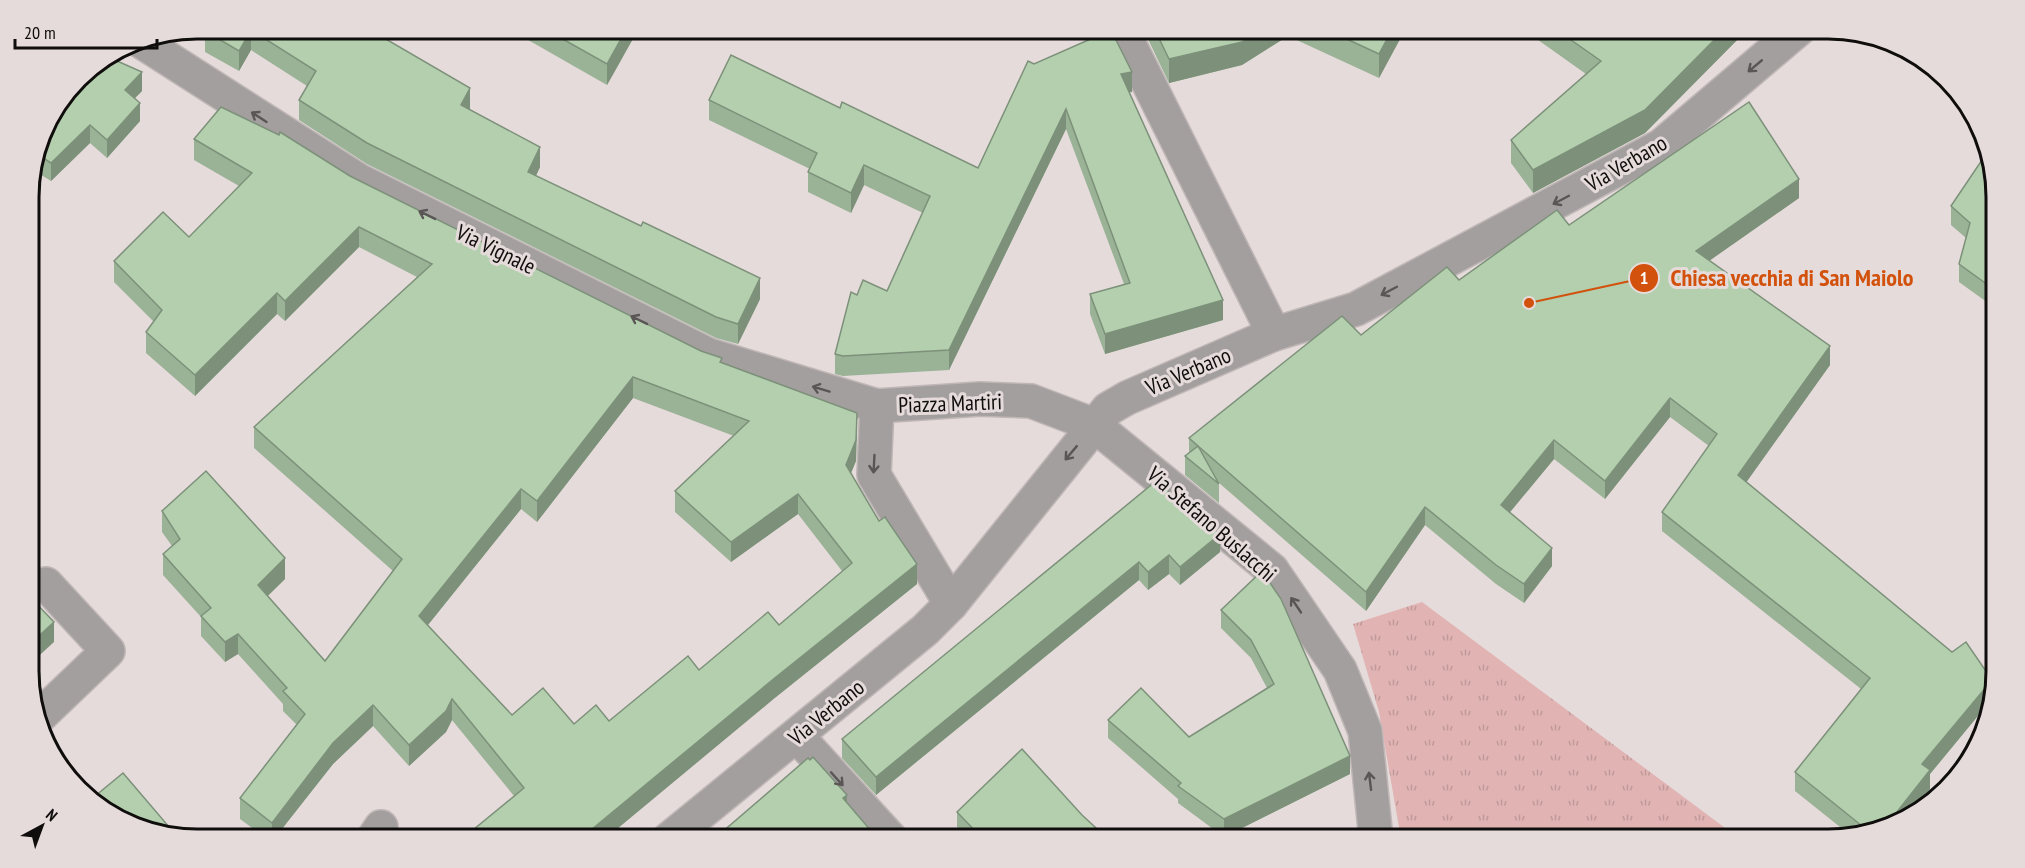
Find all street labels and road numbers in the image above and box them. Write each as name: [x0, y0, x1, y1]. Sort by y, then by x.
street label: Via Verbano: [1579, 128, 1672, 198]
street label: Via Vignale: [451, 217, 540, 280]
street label: Via Verbano: [1140, 341, 1235, 402]
street label: Piazza Martiri: [898, 387, 1002, 419]
street label: Via Stefano Buslacchi: [1141, 460, 1282, 588]
street label: Via Verbano: [782, 673, 870, 752]

